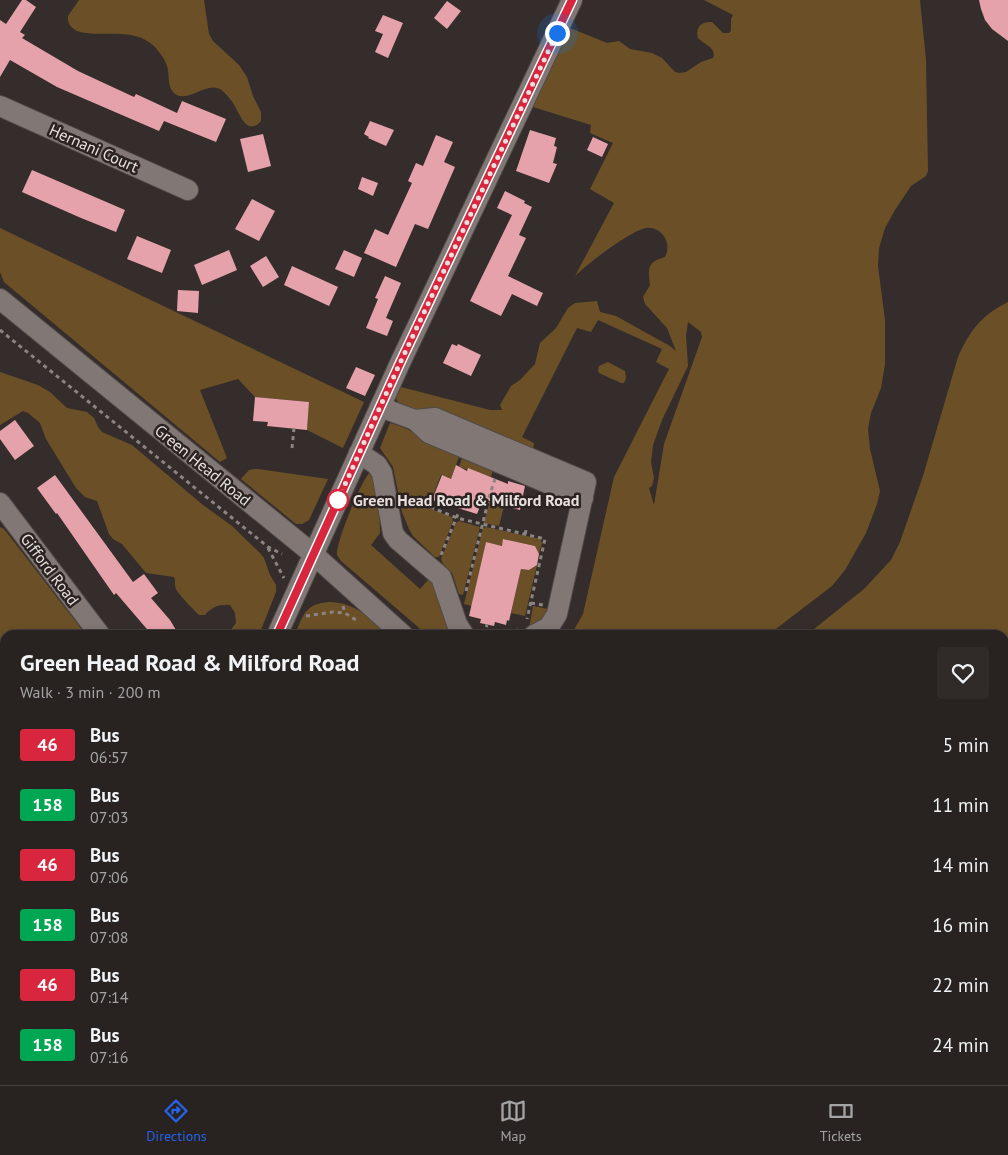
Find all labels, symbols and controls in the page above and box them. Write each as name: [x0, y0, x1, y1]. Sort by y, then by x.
your location: [545, 21, 570, 46]
street label: Hernani Court: [46, 119, 142, 177]
street label: Green Head Road: [151, 420, 255, 510]
marker: Green Head Road & Milford Road: [327, 489, 349, 511]
place label: Green Head Road & Milford Road: [353, 490, 579, 510]
street label: Gifford Road: [16, 529, 84, 609]
text: Green Head Road & Milford Road: [20, 647, 360, 678]
button: heart: [937, 647, 989, 699]
text: Walk · 3 min · 200 m: [20, 682, 160, 702]
text: Bus: [90, 723, 119, 747]
text: 46: [37, 733, 58, 756]
text: 5 min: [943, 733, 989, 757]
text: 06:57: [90, 747, 128, 767]
text: Bus: [90, 783, 119, 807]
text: 158: [32, 793, 63, 816]
text: 11 min: [932, 793, 989, 817]
text: 07:03: [90, 807, 128, 827]
text: Bus: [90, 843, 119, 867]
text: 46: [37, 853, 58, 876]
text: 14 min: [932, 853, 989, 877]
text: 07:06: [90, 867, 128, 887]
text: Bus: [90, 903, 119, 927]
text: 158: [32, 913, 63, 936]
text: 16 min: [932, 913, 989, 937]
text: 07:08: [90, 927, 128, 947]
text: Bus: [90, 963, 119, 987]
text: 46: [37, 973, 58, 996]
text: 22 min: [932, 973, 989, 997]
text: 07:14: [90, 987, 128, 1007]
text: Bus: [90, 1023, 119, 1047]
text: 158: [32, 1033, 63, 1056]
text: 24 min: [932, 1033, 989, 1057]
text: 07:16: [90, 1047, 128, 1067]
tab: Directions: [146, 1097, 207, 1145]
tab: Map: [499, 1097, 527, 1145]
tab: Tickets: [820, 1097, 862, 1145]

